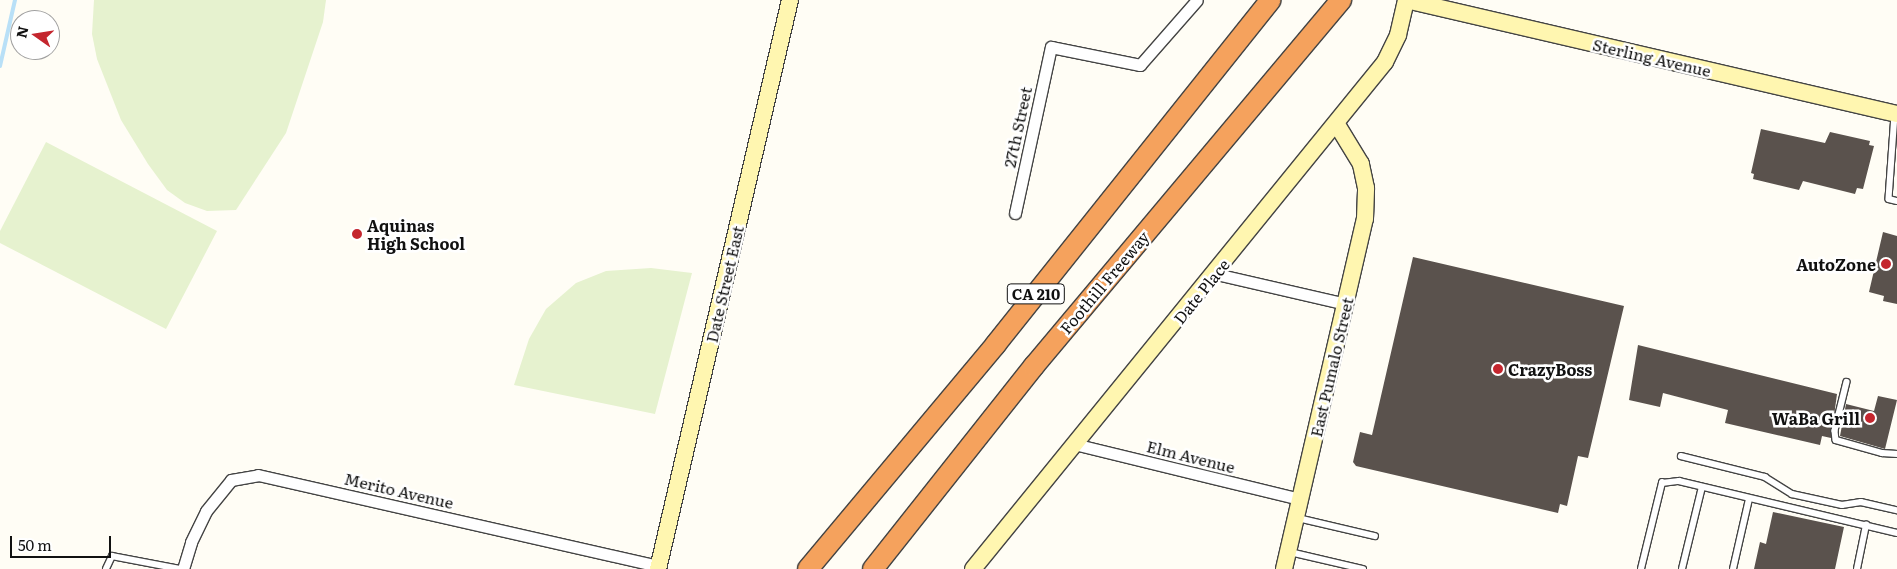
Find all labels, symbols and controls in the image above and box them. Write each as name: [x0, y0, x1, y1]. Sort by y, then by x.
north arrow: [10, 10, 60, 60]
text: N: [10, 24, 32, 40]
street label: Sterling Avenue: [1591, 34, 1713, 80]
street label: 27th Street: [999, 85, 1035, 169]
place label: Aquinas High School: [367, 215, 465, 253]
street label: Date Street East: [701, 224, 747, 344]
street label: Foothill Freeway: [1056, 227, 1152, 337]
marker: Aquinas High School: [351, 228, 363, 240]
place label: AutoZone: [1796, 254, 1876, 274]
street label: Date Place: [1169, 255, 1233, 327]
marker: AutoZone: [1880, 258, 1892, 270]
road number: CA 210: [1006, 282, 1066, 306]
street label: East Pumalo Street: [1306, 295, 1356, 439]
place label: CrazyBoss: [1508, 359, 1592, 379]
marker: CrazyBoss: [1492, 363, 1504, 375]
place label: WaBa Grill: [1772, 408, 1860, 428]
marker: WaBa Grill: [1864, 412, 1876, 424]
street label: Elm Avenue: [1145, 436, 1237, 476]
street label: Merito Avenue: [343, 468, 455, 512]
scale bar: [12, 526, 114, 558]
text: 50 m: [18, 533, 52, 556]

